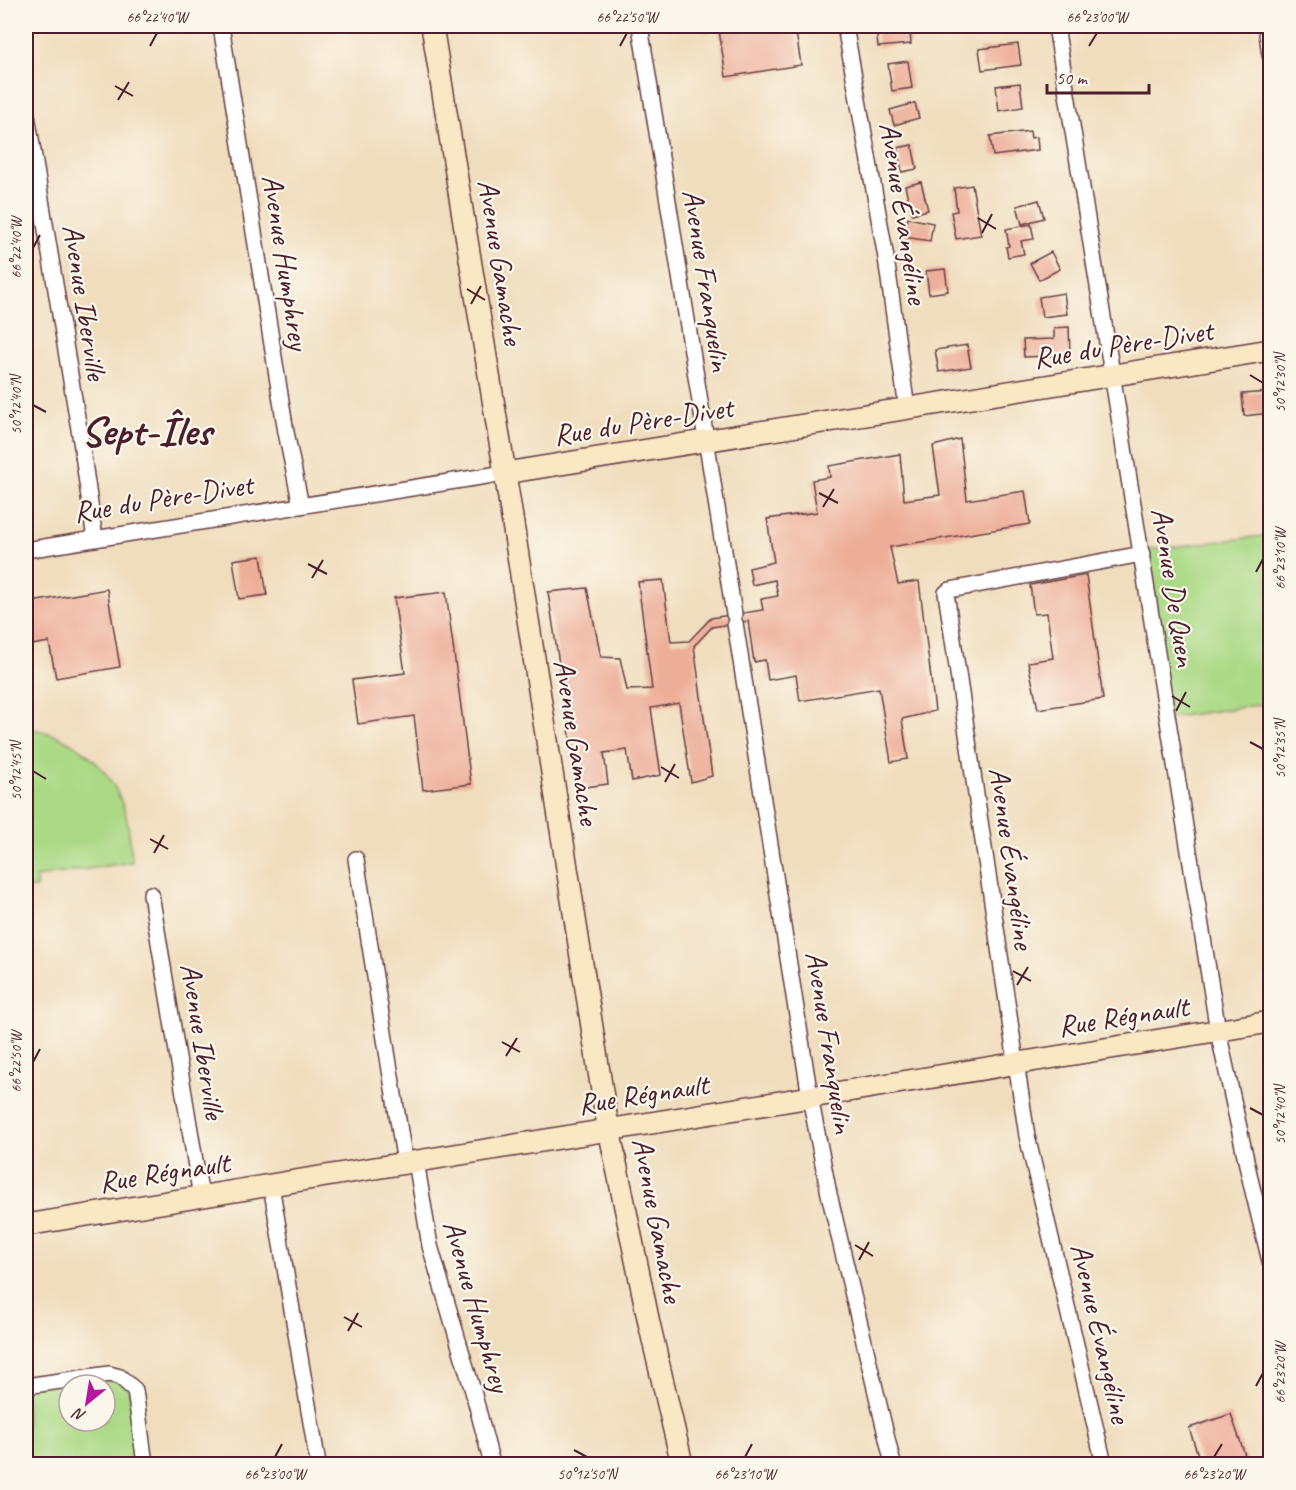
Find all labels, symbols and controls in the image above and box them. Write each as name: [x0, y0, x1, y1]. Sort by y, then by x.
text: 66°22'40"W: [127, 8, 191, 27]
text: 66°22'50"W: [597, 8, 661, 27]
text: 66°23'00"W: [1067, 8, 1131, 27]
scale bar: [1047, 57, 1149, 95]
text: 50 m: [1056, 67, 1089, 89]
street label: Avenue Évangéline: [871, 120, 937, 309]
street label: Avenue Humphrey: [253, 172, 319, 355]
street label: Avenue Gamache: [469, 177, 533, 350]
street label: Avenue Franquelin: [674, 186, 740, 375]
text: 66°22'40"W: [7, 214, 26, 278]
street label: Avenue Iberville: [54, 221, 116, 385]
street label: Rue du Père-Divet: [1031, 311, 1218, 377]
text: 50°12'30"N: [1271, 350, 1290, 413]
text: 50°12'40"N: [7, 372, 26, 435]
street label: Rue du Père-Divet: [551, 388, 738, 454]
district label: Sept-Îles: [81, 405, 216, 458]
street label: Rue du Père-Divet: [71, 465, 258, 531]
street label: Avenue De Quen: [1143, 505, 1206, 670]
text: 66°23'10"W: [1271, 525, 1290, 589]
street label: Avenue Gamache: [545, 657, 609, 830]
text: 50°12'35"N: [1271, 716, 1290, 779]
text: 50°12'45"N: [7, 738, 26, 801]
street label: Avenue Évangéline: [980, 765, 1044, 954]
street label: Avenue Franquelin: [797, 948, 863, 1137]
street label: Avenue Iberville: [172, 960, 234, 1124]
street label: Rue Régnault: [1055, 986, 1194, 1045]
text: 66°22'50"W: [7, 1028, 26, 1092]
street label: Rue Régnault: [575, 1064, 714, 1123]
text: 50°12'40"N: [1271, 1082, 1290, 1145]
street label: Avenue Gamache: [623, 1135, 693, 1308]
street label: Rue Régnault: [96, 1142, 235, 1201]
street label: Avenue Humphrey: [434, 1216, 520, 1399]
street label: Avenue Évangéline: [1062, 1239, 1141, 1429]
text: 66°23'20"W: [1271, 1339, 1290, 1403]
north arrow: [57, 1373, 117, 1433]
text: N: [68, 1402, 89, 1426]
text: 66°23'00"W: [245, 1465, 309, 1484]
text: 50°12'50"N: [557, 1465, 620, 1484]
text: 66°23'10"W: [715, 1465, 779, 1484]
text: 66°23'20"W: [1184, 1465, 1248, 1484]

